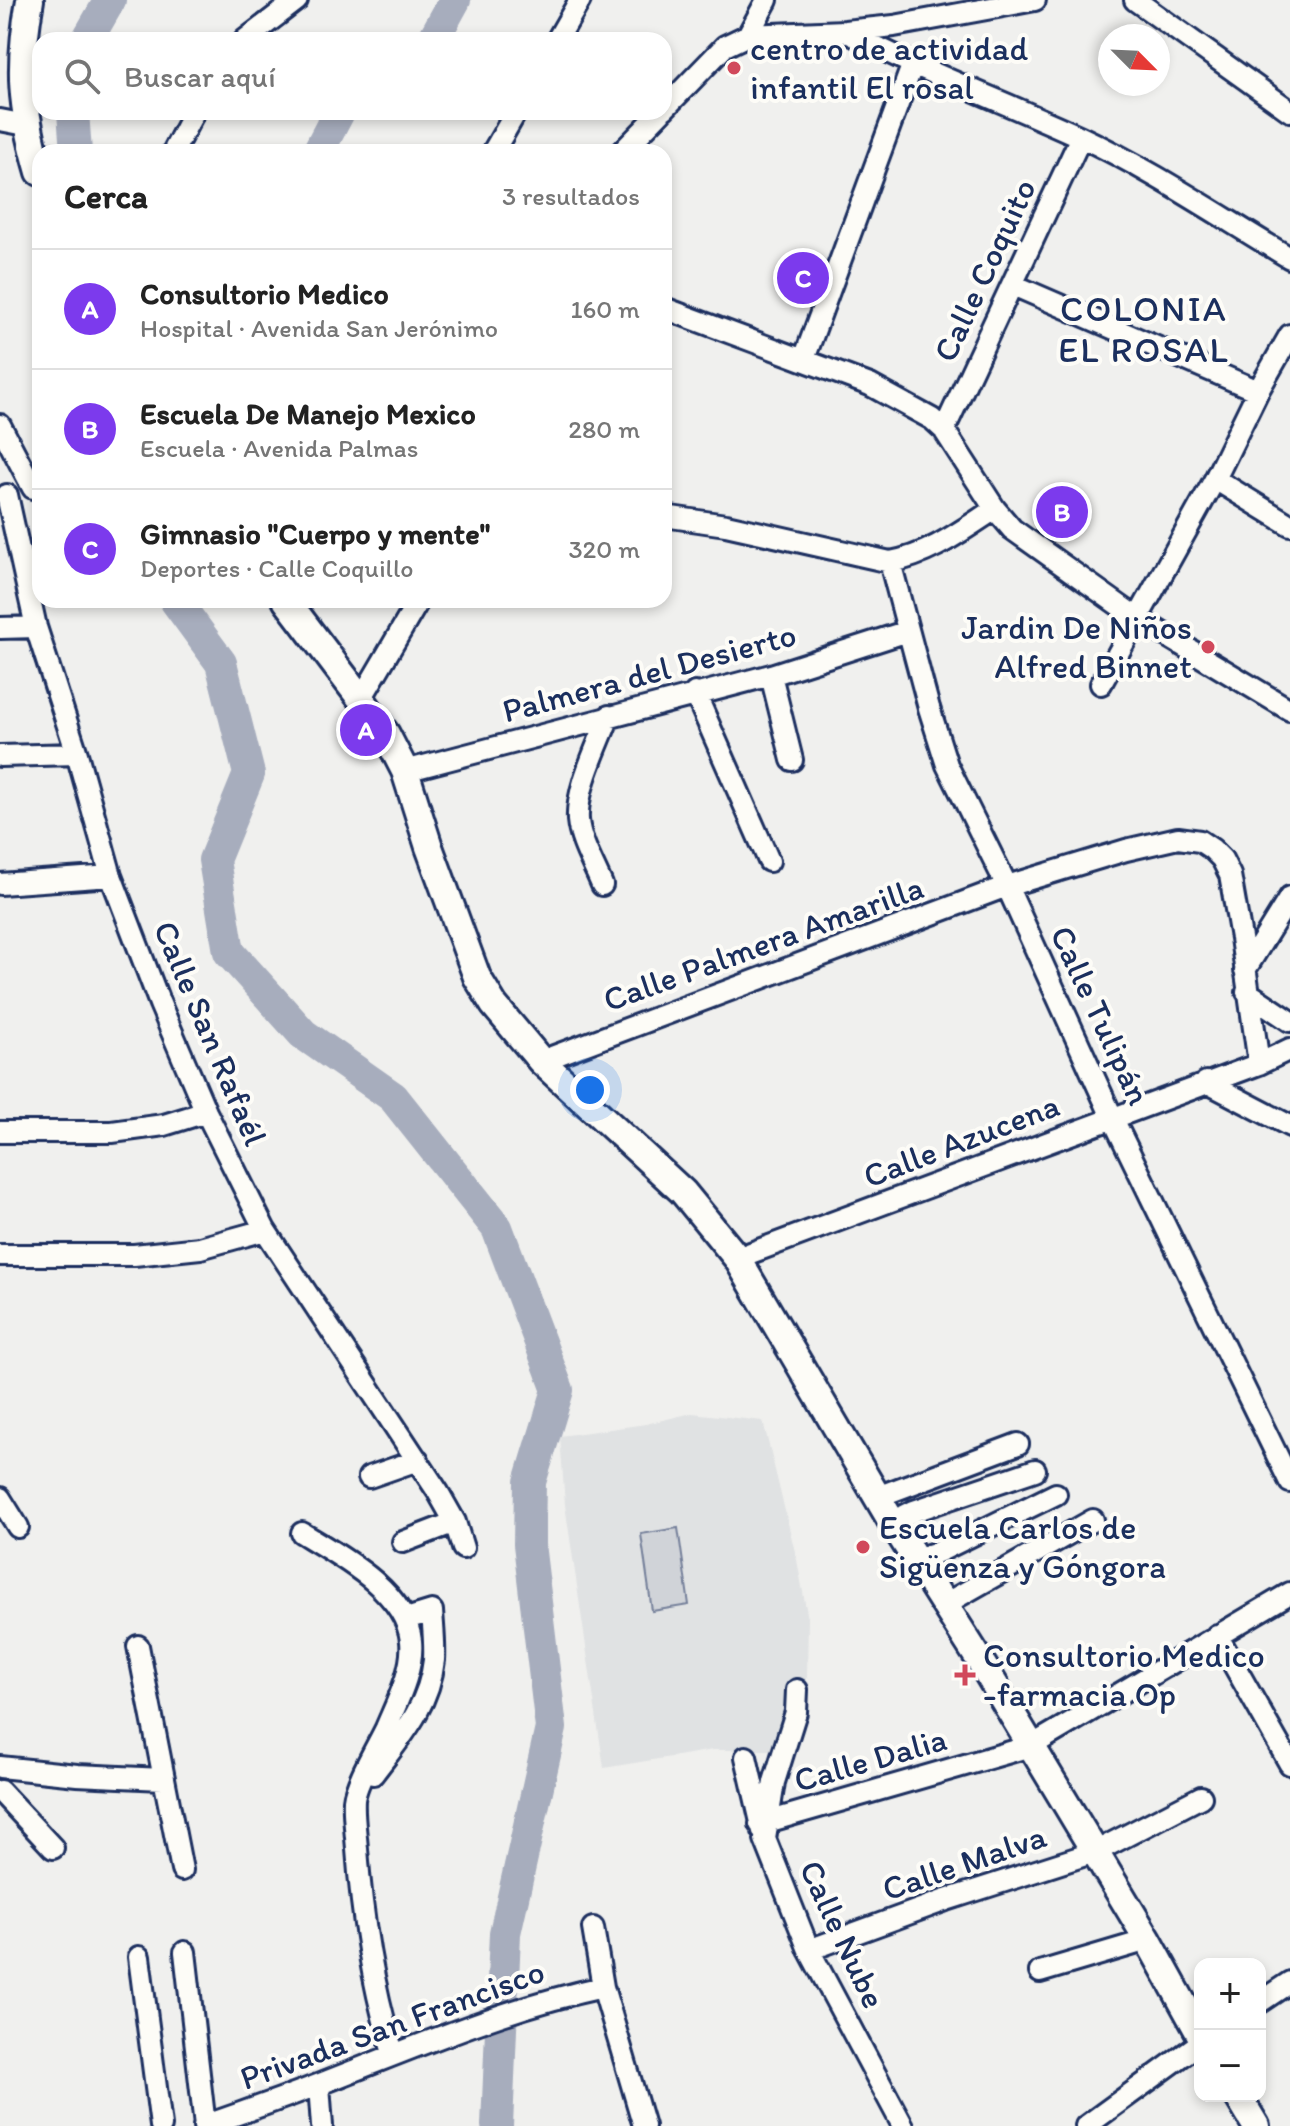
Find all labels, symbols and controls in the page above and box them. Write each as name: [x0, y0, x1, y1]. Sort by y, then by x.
north arrow: [1098, 24, 1170, 96]
place label: centro de actividad infantil El rosal: [750, 28, 1028, 108]
search box: [32, 32, 672, 120]
icon: search: [60, 54, 104, 98]
text: Buscar aquí: [124, 58, 276, 95]
marker: centro de actividad infantil El rosal: [725, 59, 743, 77]
street label: Calle Coquito: [924, 172, 1045, 368]
text: Cerca: [64, 176, 148, 217]
text: 3 resultados: [502, 180, 640, 212]
pin: C: [777, 248, 829, 308]
text: Consultorio Medico: [140, 275, 389, 312]
district label: COLONIA EL ROSAL: [1058, 287, 1230, 371]
text: A: [82, 293, 98, 325]
text: 160 m: [570, 293, 640, 325]
text: Hospital · Avenida San Jerónimo: [140, 312, 498, 344]
text: Escuela De Manejo Mexico: [140, 395, 476, 432]
text: B: [82, 413, 98, 445]
text: 280 m: [568, 413, 640, 445]
text: Escuela · Avenida Palmas: [140, 432, 418, 464]
pin: B: [1036, 482, 1088, 542]
text: Gimnasio "Cuerpo y mente": [140, 515, 491, 552]
text: C: [82, 533, 98, 565]
text: 320 m: [568, 533, 640, 565]
text: Deportes · Calle Coquillo: [140, 552, 414, 584]
place label: Jardin De Niños Alfred Binnet: [961, 607, 1192, 687]
street label: Palmera del Desierto: [498, 614, 800, 731]
marker: Jardin De Niños Alfred Binnet: [1199, 638, 1217, 656]
pin: A: [340, 700, 392, 760]
street label: Calle Palmera Amarilla: [598, 866, 929, 1020]
street label: Calle San Rafaél: [145, 915, 276, 1152]
street label: Calle Tulipán: [1041, 919, 1160, 1111]
your location: [570, 1070, 610, 1110]
street label: Calle Azucena: [858, 1084, 1065, 1197]
place label: Escuela Carlos de Sigüenza y Góngora: [879, 1507, 1166, 1587]
marker: Escuela Carlos de Sigüenza y Góngora: [854, 1538, 872, 1556]
place label: Consultorio Medico -farmacia Op: [983, 1635, 1265, 1715]
marker: Consultorio Medico -farmacia Op: [954, 1664, 976, 1686]
street label: Calle Dalia: [789, 1718, 951, 1801]
street label: Calle Malva: [877, 1815, 1052, 1910]
street label: Calle Nube: [790, 1854, 895, 2015]
street label: Privada San Francisco: [234, 1950, 550, 2099]
map controls: [1194, 1958, 1266, 2102]
button: +: [1194, 1958, 1266, 2030]
button: −: [1194, 2030, 1266, 2102]

